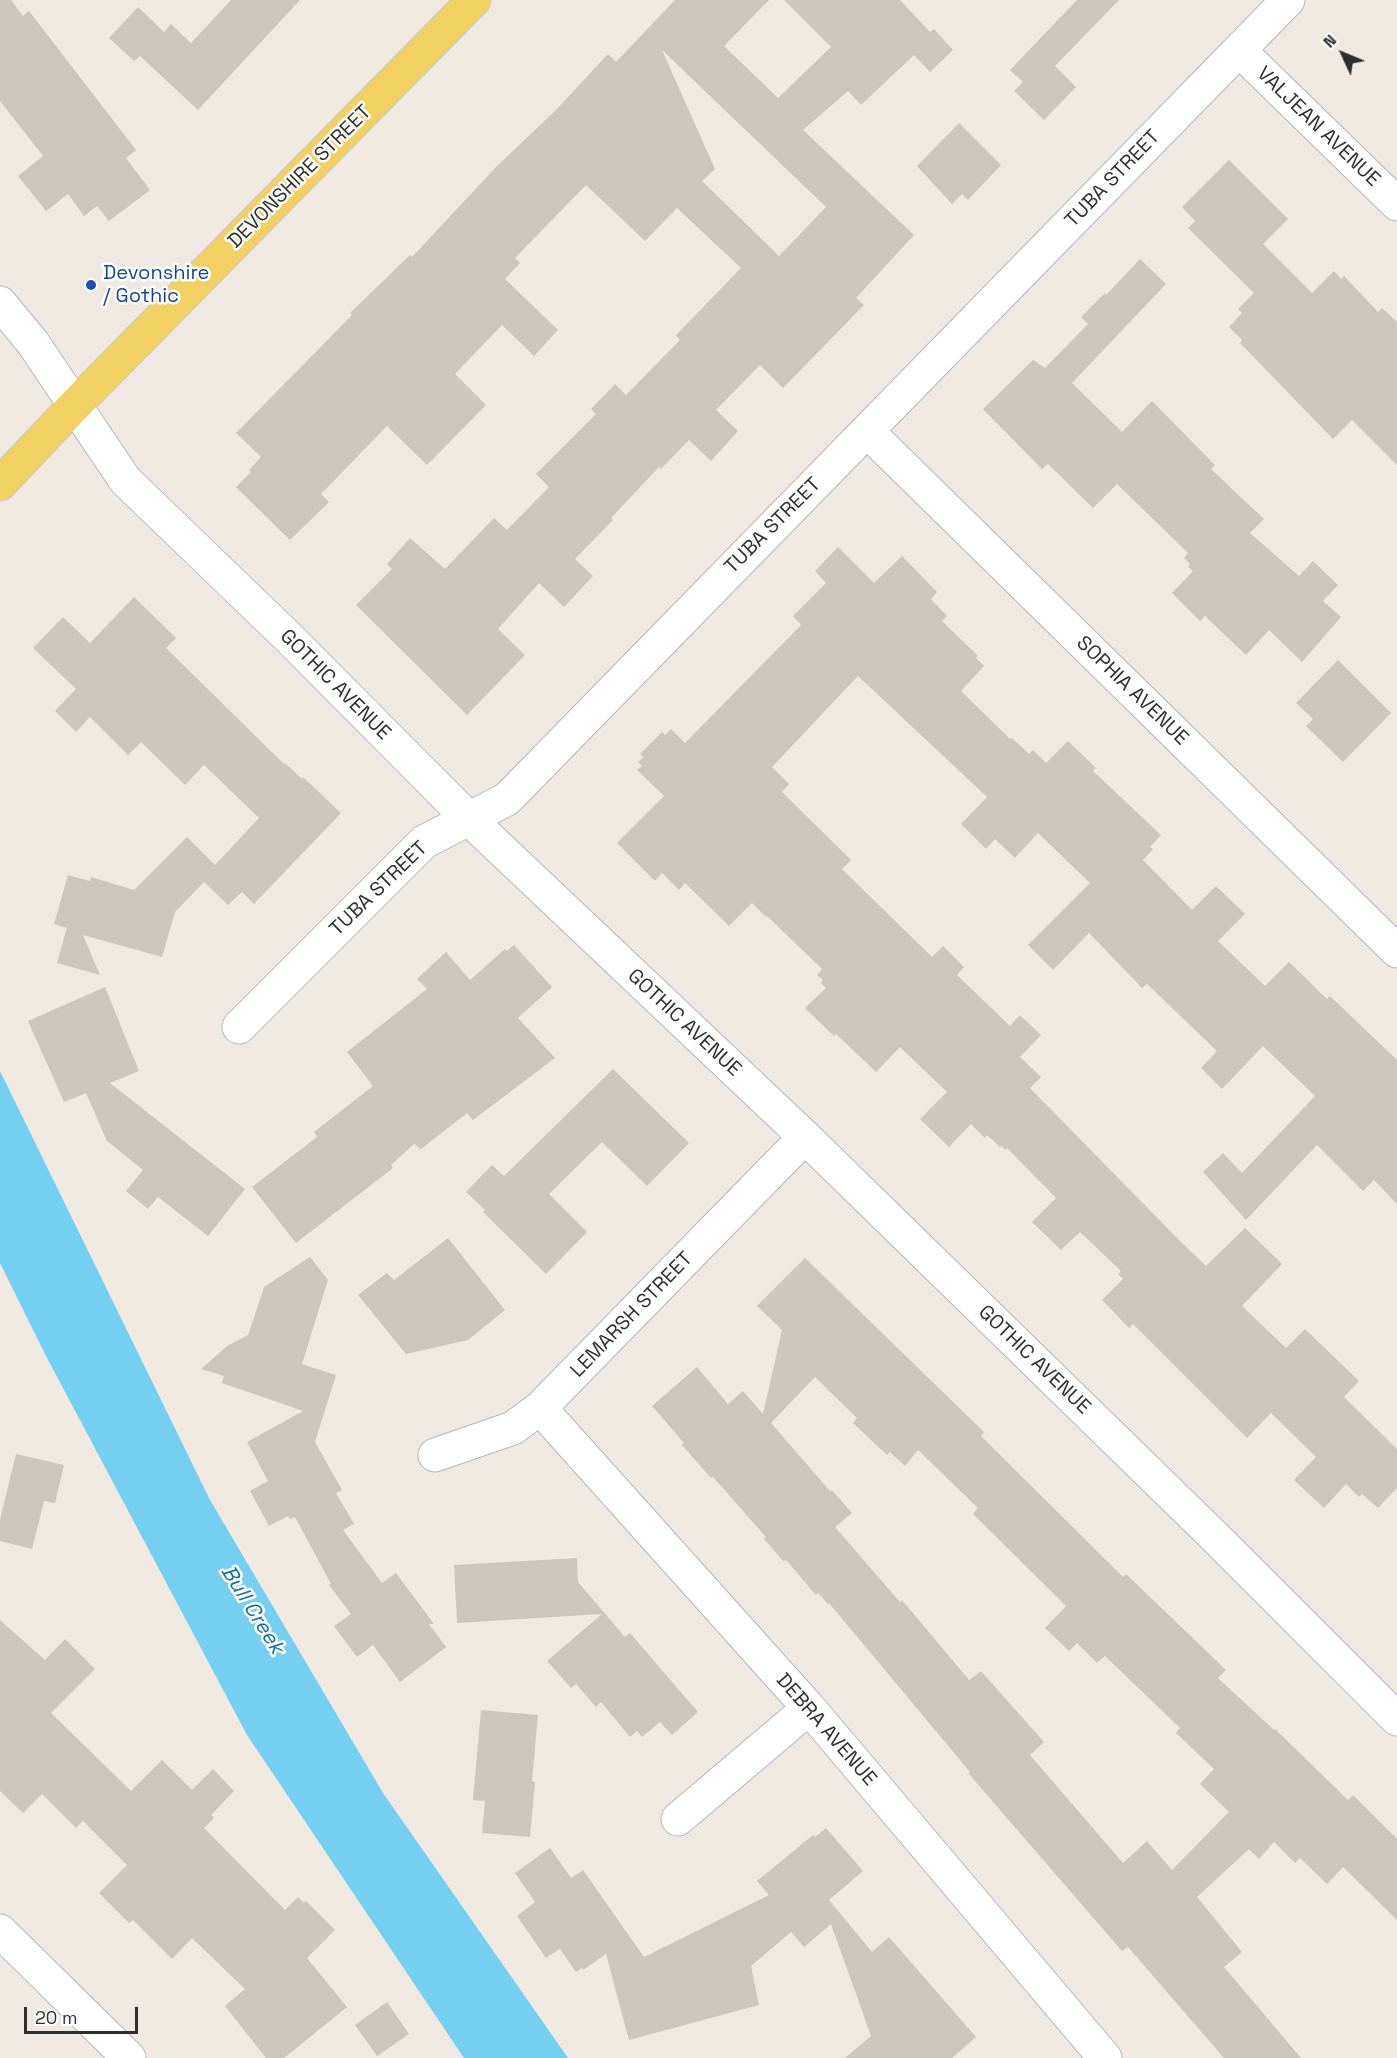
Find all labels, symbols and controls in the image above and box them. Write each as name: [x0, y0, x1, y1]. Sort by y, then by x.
north arrow: [1313, 24, 1373, 84]
text: N: [1318, 30, 1341, 52]
street label: VALJEAN AVENUE: [1251, 62, 1385, 192]
street label: DEVONSHIRE STREET: [223, 100, 377, 254]
street label: TUBA STREET: [1061, 125, 1165, 233]
place label: Devonshire / Gothic: [103, 262, 209, 309]
marker: Devonshire / Gothic: [84, 278, 98, 292]
street label: TUBA STREET: [720, 473, 826, 579]
street label: GOTHIC AVENUE: [275, 625, 395, 745]
street label: SOPHIA AVENUE: [1071, 632, 1193, 750]
street label: TUBA STREET: [325, 837, 433, 941]
street label: GOTHIC AVENUE: [622, 964, 746, 1082]
street label: LEMARSH STREET: [566, 1247, 698, 1383]
street label: GOTHIC AVENUE: [973, 1300, 1095, 1420]
water label: Bull Creek: [215, 1561, 289, 1659]
street label: DEBRA AVENUE: [771, 1669, 881, 1791]
scale bar: [27, 1995, 141, 2033]
text: 20 m: [35, 2006, 78, 2029]

